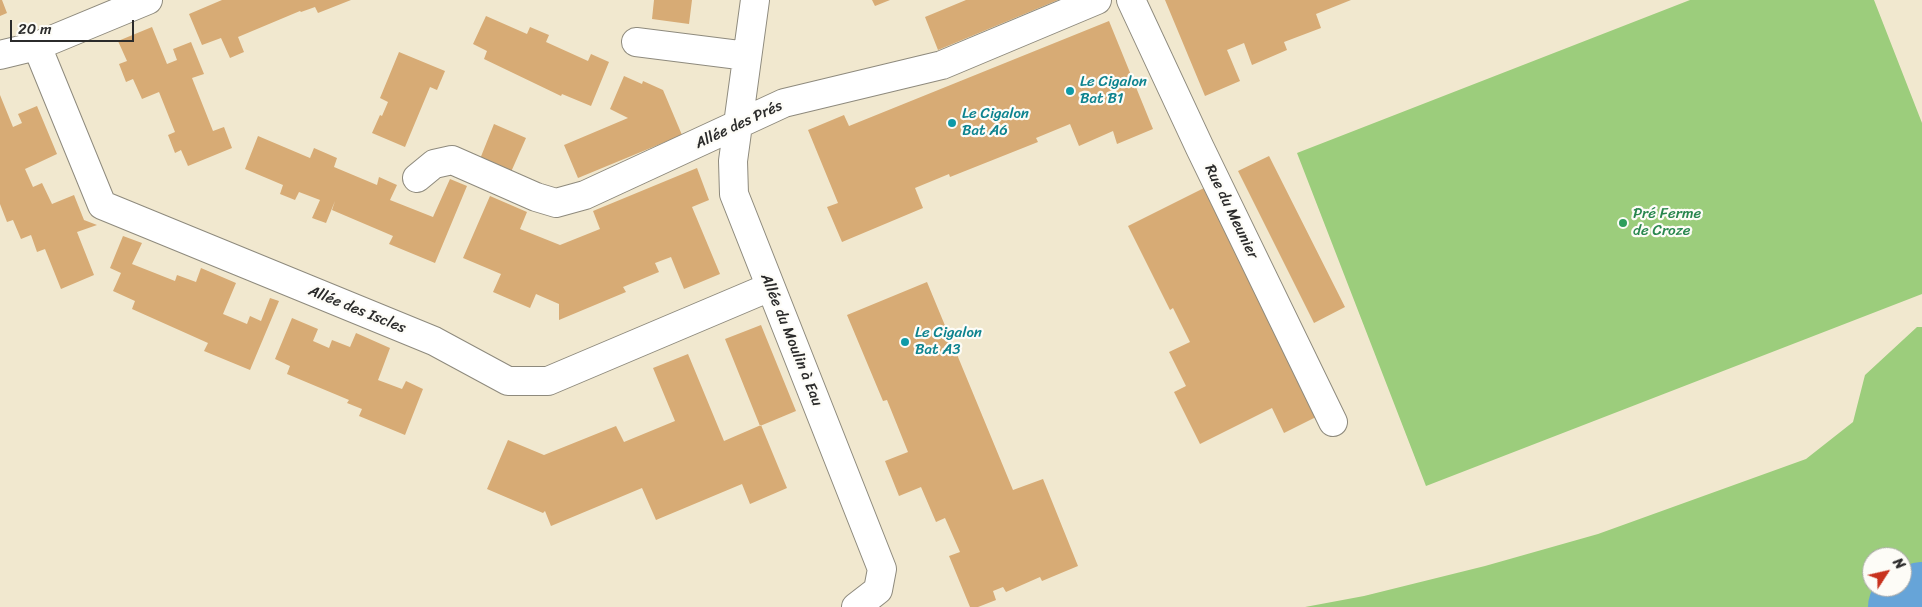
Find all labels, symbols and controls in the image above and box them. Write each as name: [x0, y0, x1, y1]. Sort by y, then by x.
scale bar: [12, 10, 136, 42]
text: 20 m: [18, 16, 52, 42]
place label: Le Cigalon Bat B1: [1080, 73, 1147, 108]
marker: Le Cigalon Bat B1: [1064, 85, 1076, 97]
street label: Allée des Prés: [693, 97, 785, 153]
place label: Le Cigalon Bat A6: [962, 105, 1029, 140]
marker: Le Cigalon Bat A6: [946, 117, 958, 129]
street label: Rue du Meunier: [1200, 162, 1262, 262]
place label: Pré Ferme de Croze: [1633, 205, 1701, 240]
marker: Pré Ferme de Croze: [1617, 217, 1629, 229]
street label: Allée du Moulin à Eau: [756, 271, 826, 409]
street label: Allée des Iscles: [306, 282, 408, 338]
place label: Le Cigalon Bat A3: [915, 324, 982, 359]
marker: Le Cigalon Bat A3: [899, 336, 911, 348]
north arrow: [1862, 547, 1912, 597]
text: N: [1886, 553, 1912, 575]

